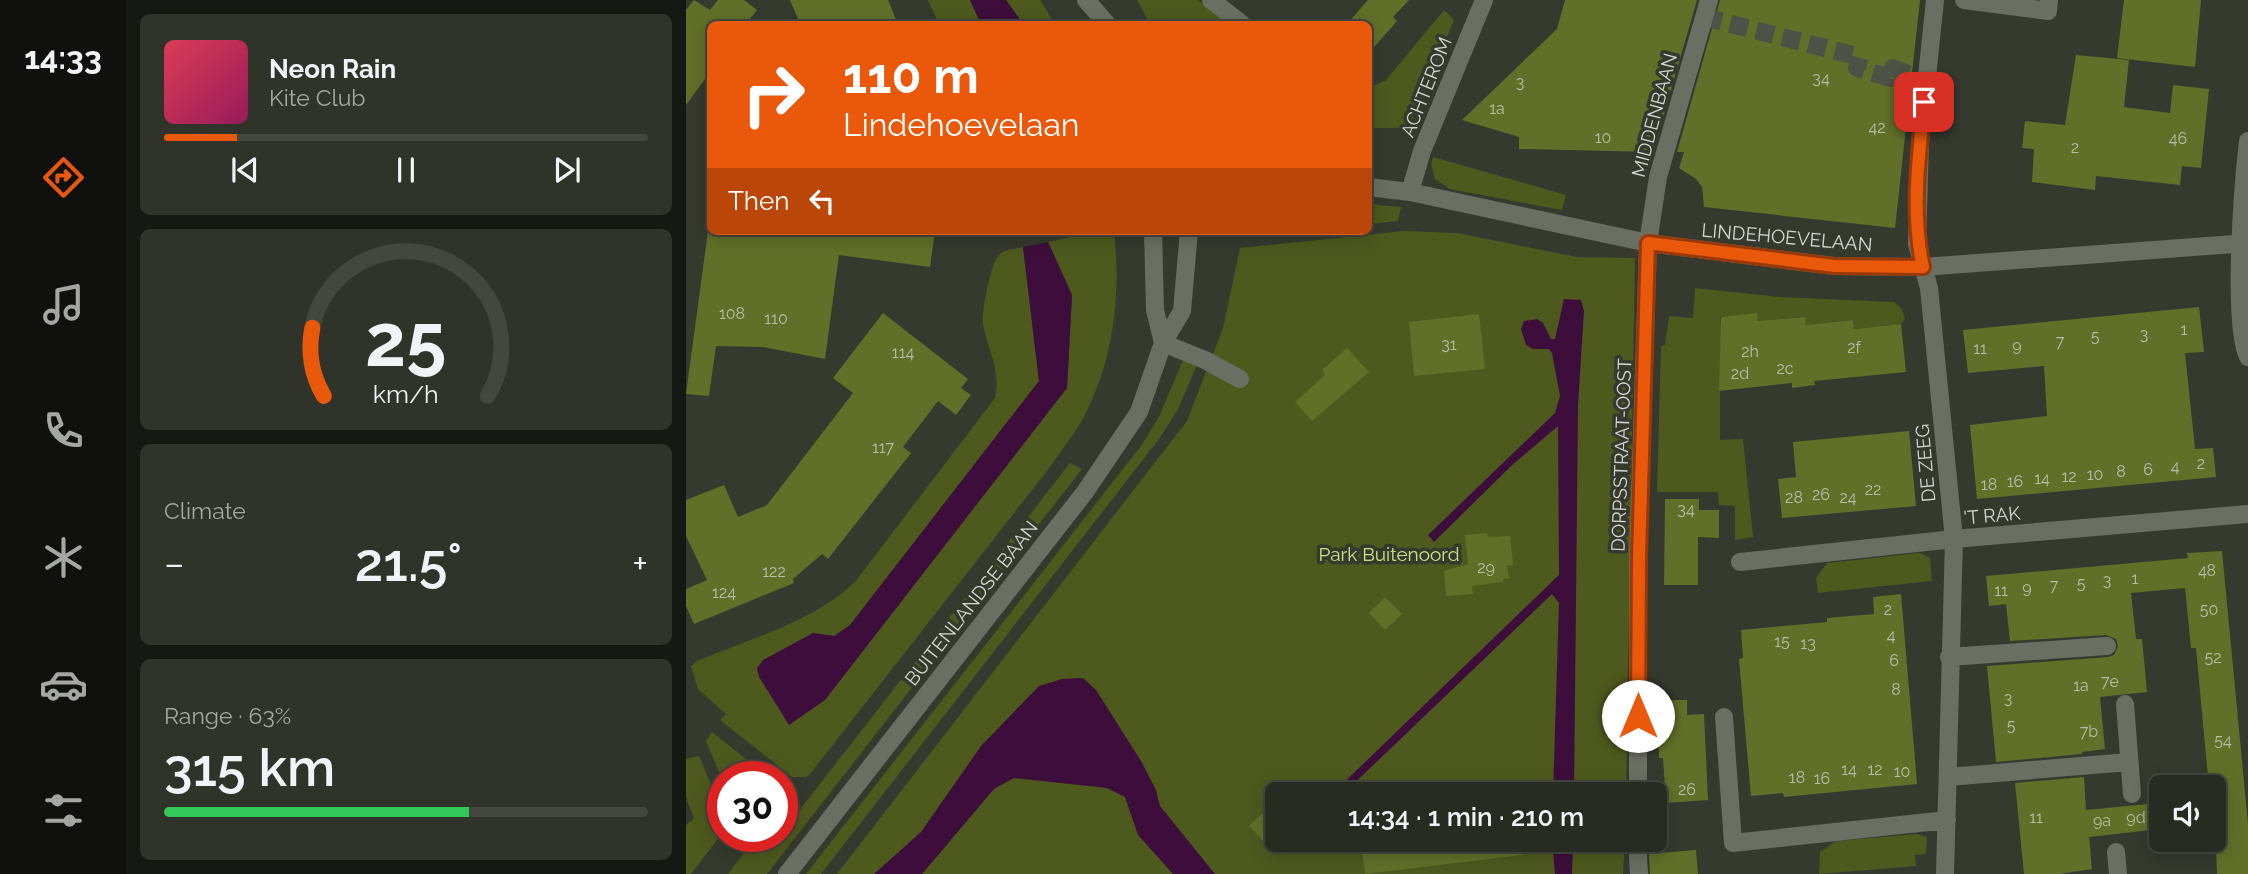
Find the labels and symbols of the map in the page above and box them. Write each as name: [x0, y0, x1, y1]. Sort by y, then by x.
street label: ACHTEROM: [1396, 34, 1456, 140]
street label: MIDDENBAAN: [1627, 51, 1681, 179]
house number: 34: [1812, 69, 1830, 88]
pin: [1894, 72, 1954, 132]
house number: 3: [1516, 73, 1524, 92]
house number: 1a: [1489, 99, 1505, 118]
house number: 42: [1868, 118, 1886, 137]
house number: 10: [1595, 128, 1611, 147]
house number: 46: [2169, 129, 2187, 148]
house number: 2: [2071, 138, 2079, 157]
street label: LINDEHOEVELAAN: [1701, 219, 1873, 255]
house number: 108: [719, 304, 745, 323]
house number: 110: [764, 309, 788, 328]
house number: 1: [2181, 320, 2188, 339]
house number: 3: [2140, 325, 2148, 344]
house number: 5: [2091, 327, 2100, 346]
house number: 7: [2056, 332, 2065, 351]
house number: 31: [1441, 335, 1457, 354]
house number: 9: [2012, 336, 2022, 355]
house number: 2f: [1847, 338, 1862, 357]
house number: 11: [1973, 339, 1987, 358]
house number: 2h: [1741, 342, 1759, 361]
house number: 114: [892, 343, 914, 362]
street label: DORPSSTRAAT-OOST: [1607, 358, 1635, 552]
house number: 2c: [1776, 359, 1794, 378]
house number: 2d: [1731, 364, 1749, 383]
street label: DE ZEEG: [1911, 423, 1939, 503]
house number: 117: [872, 438, 895, 457]
house number: 2: [2197, 454, 2205, 473]
house number: 4: [2171, 457, 2180, 476]
house number: 6: [2143, 460, 2153, 479]
house number: 8: [2116, 462, 2126, 481]
house number: 10: [2087, 465, 2103, 484]
house number: 12: [2061, 467, 2077, 486]
house number: 14: [2034, 469, 2050, 488]
house number: 16: [2007, 472, 2023, 491]
house number: 18: [1981, 475, 1997, 494]
house number: 22: [1865, 480, 1881, 499]
house number: 26: [1812, 485, 1830, 504]
house number: 28: [1785, 488, 1803, 507]
house number: 24: [1839, 488, 1857, 507]
house number: 34: [1677, 500, 1695, 519]
street label: 'T RAK: [1963, 501, 2022, 528]
street label: BUITENLANDSE BAAN: [900, 516, 1042, 690]
park label: Park Buitenoord: [1319, 543, 1460, 565]
house number: 29: [1477, 558, 1495, 577]
house number: 48: [2198, 561, 2216, 580]
house number: 122: [762, 562, 786, 581]
house number: 1: [2132, 569, 2139, 588]
house number: 3: [2103, 571, 2111, 590]
house number: 5: [2077, 574, 2086, 593]
house number: 7: [2050, 576, 2059, 595]
house number: 9: [2022, 578, 2032, 597]
house number: 11: [1994, 581, 2008, 600]
house number: 124: [712, 583, 736, 602]
house number: 2: [1884, 600, 1892, 619]
house number: 50: [2200, 600, 2218, 619]
house number: 4: [1887, 626, 1896, 645]
house number: 15: [1774, 632, 1790, 651]
house number: 13: [1800, 634, 1816, 653]
house number: 52: [2204, 648, 2222, 667]
house number: 6: [1889, 651, 1899, 670]
house number: 7e: [2101, 672, 2119, 691]
house number: 1a: [2073, 676, 2089, 695]
position arrow: [1601, 679, 1675, 753]
house number: 8: [1891, 680, 1901, 699]
house number: 3: [2004, 689, 2012, 708]
house number: 5: [2007, 716, 2016, 735]
house number: 7b: [2080, 722, 2098, 741]
house number: 54: [2214, 731, 2232, 750]
house number: 14: [1841, 760, 1857, 779]
house number: 12: [1867, 760, 1883, 779]
speed limit sign: 30: [707, 761, 798, 852]
house number: 10: [1894, 762, 1910, 781]
house number: 18: [1789, 768, 1805, 787]
house number: 16: [1814, 769, 1830, 788]
house number: 26: [1678, 780, 1696, 799]
house number: 11: [2029, 808, 2043, 827]
house number: 9d: [2126, 808, 2146, 827]
house number: 9a: [2093, 811, 2111, 830]

